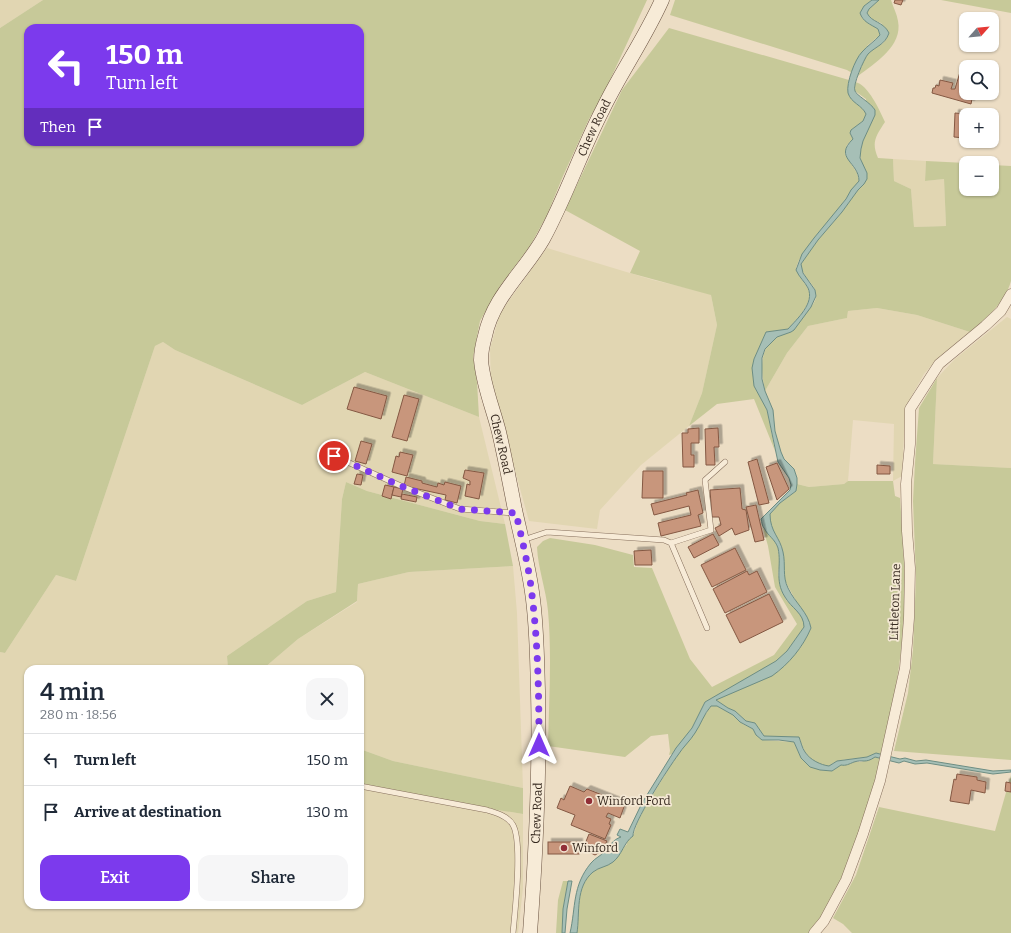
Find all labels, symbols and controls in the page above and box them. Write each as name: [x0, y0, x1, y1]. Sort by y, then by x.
north arrow: [959, 12, 999, 52]
map controls: [959, 12, 999, 196]
text: 150 m: [106, 38, 183, 71]
icon: left: [40, 40, 92, 92]
button: search: [959, 60, 999, 100]
text: Turn left: [106, 72, 178, 94]
street label: Chew Road: [575, 97, 614, 158]
button: +: [959, 108, 999, 148]
icon: arrive: [84, 116, 106, 138]
text: Then: [40, 118, 76, 136]
button: −: [959, 156, 999, 196]
street label: Chew Road: [487, 413, 515, 475]
pin: [317, 439, 351, 473]
icon: arrive: [323, 445, 345, 467]
street label: Littleton Lane: [887, 563, 903, 641]
text: 4 min: [40, 678, 105, 706]
button: close: [306, 678, 348, 720]
text: 280 m · 18:56: [40, 707, 117, 722]
position arrow: [518, 724, 560, 766]
icon: left: [40, 749, 62, 771]
text: Turn left: [74, 751, 136, 769]
text: 150 m: [307, 751, 348, 769]
street label: Chew Road: [529, 782, 545, 844]
place label: Winford Ford: [597, 794, 671, 808]
marker: Winford Ford: [584, 796, 594, 806]
icon: arrive: [40, 801, 62, 823]
text: Arrive at destination: [74, 803, 221, 821]
text: 130 m: [306, 803, 348, 821]
place label: Winford: [572, 841, 618, 855]
marker: Winford: [559, 843, 569, 853]
button: Exit: [40, 855, 190, 901]
button: Share: [198, 855, 348, 901]

